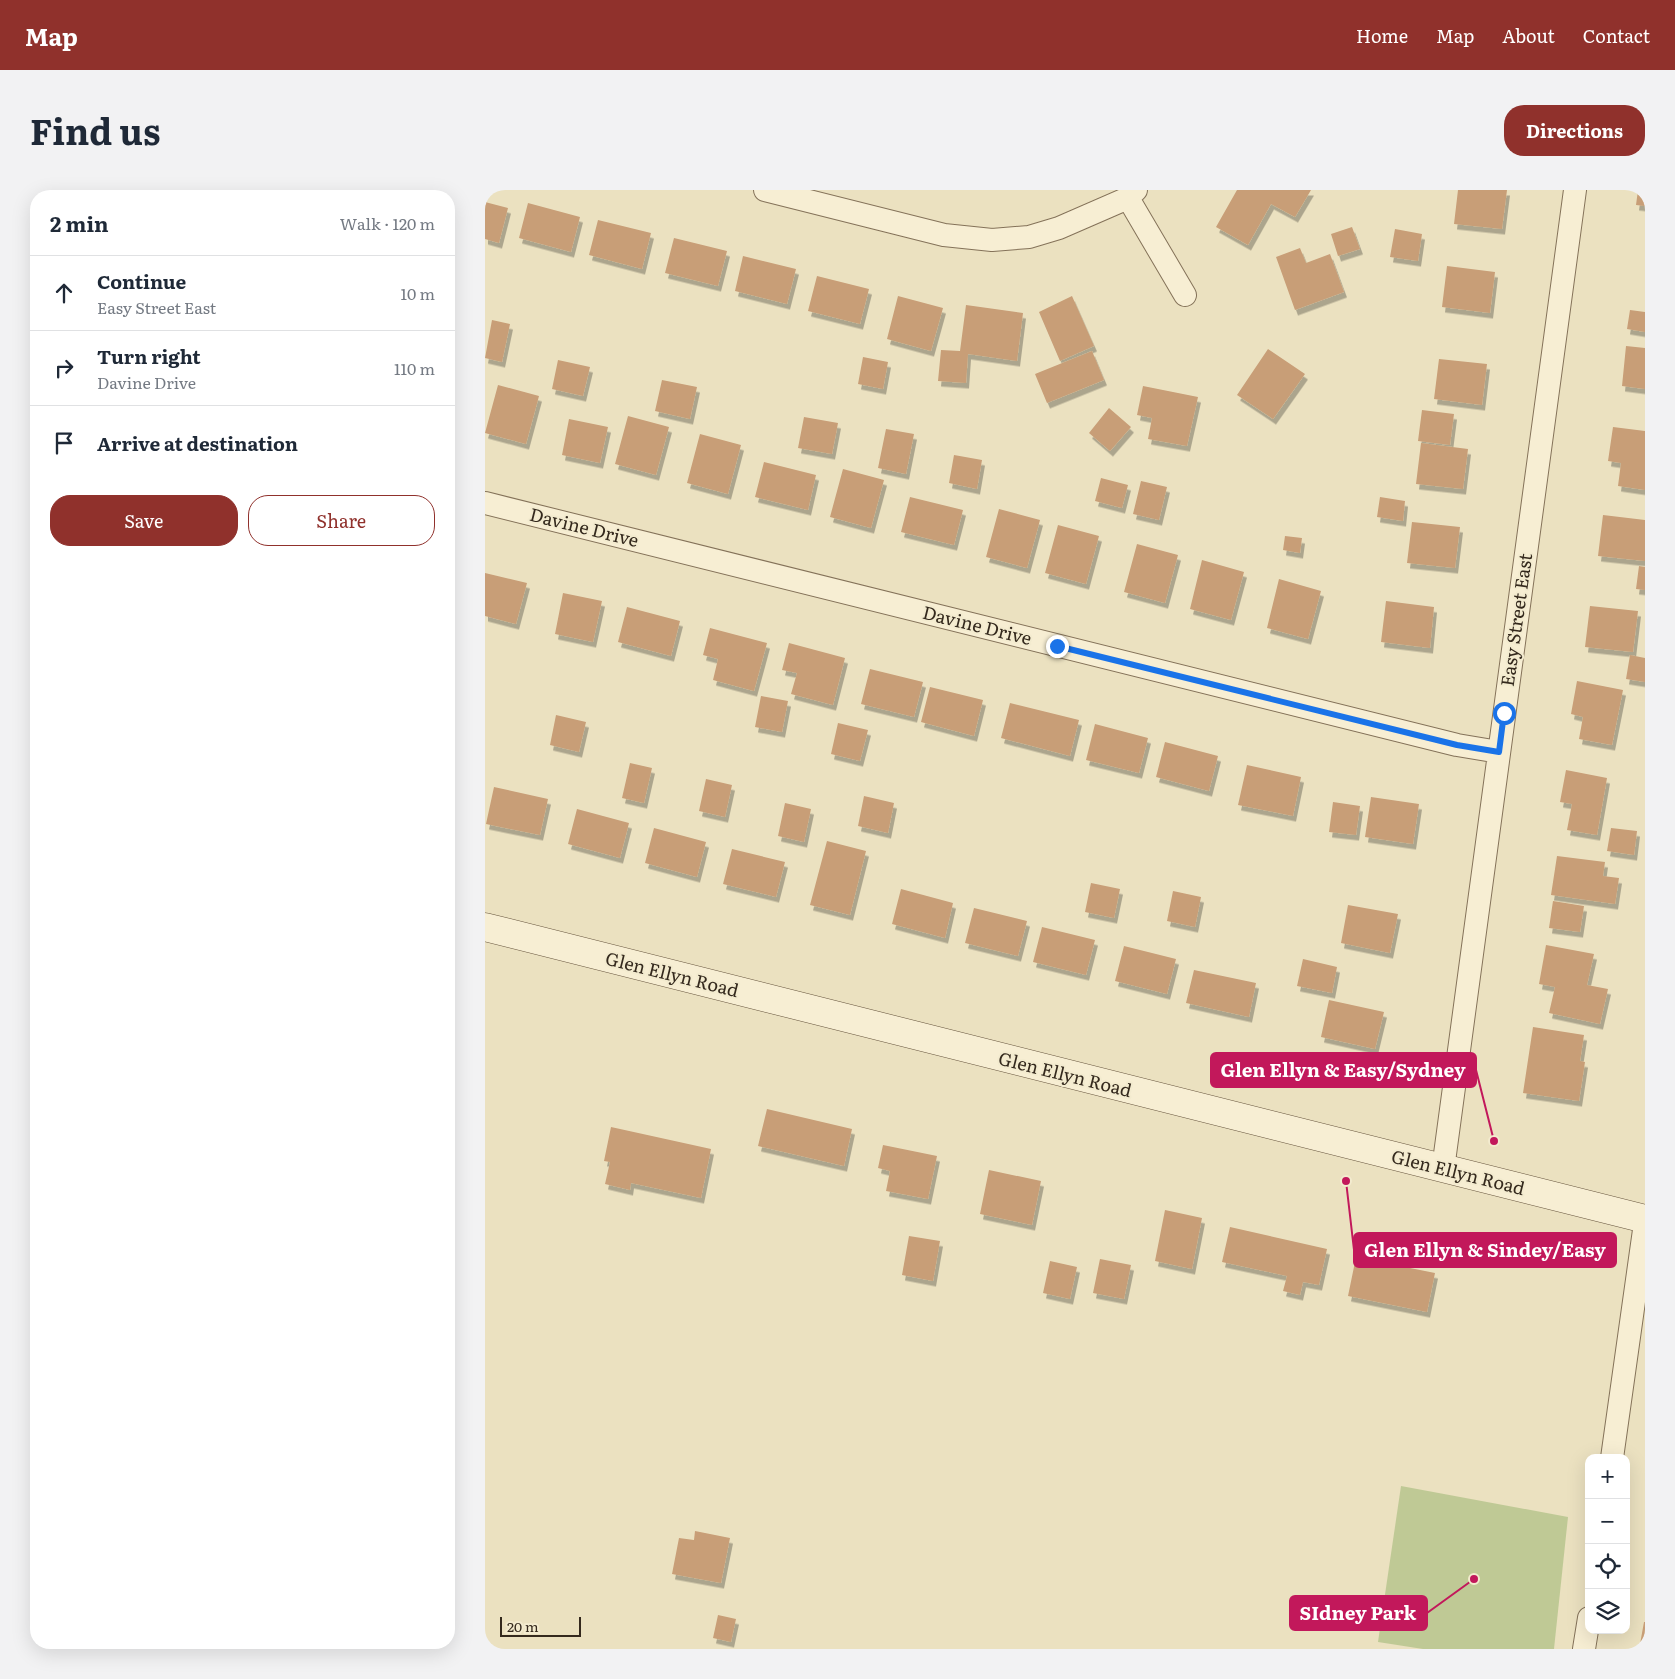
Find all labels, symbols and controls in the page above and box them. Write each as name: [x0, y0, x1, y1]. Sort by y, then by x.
text: Map: [25, 18, 78, 53]
text: Home: [1356, 22, 1408, 49]
text: Map: [1436, 22, 1474, 49]
text: About: [1502, 22, 1555, 49]
text: Contact: [1583, 22, 1650, 49]
text: Find us: [30, 104, 160, 156]
button: Directions: [1504, 105, 1645, 156]
text: 2 min: [50, 207, 109, 238]
text: Walk · 120 m: [340, 211, 435, 235]
text: Continue: [97, 267, 186, 295]
icon: ahead: [50, 279, 78, 307]
text: 10 m: [401, 281, 435, 305]
text: Easy Street East: [97, 295, 216, 319]
text: Turn right: [97, 342, 201, 370]
icon: right: [50, 354, 78, 382]
text: 110 m: [394, 356, 435, 380]
text: Davine Drive: [97, 370, 196, 394]
icon: arrive: [50, 429, 78, 457]
text: Arrive at destination: [97, 429, 298, 457]
button: Save: [50, 495, 238, 546]
button: Share: [248, 495, 435, 546]
street label: Davine Drive: [527, 500, 642, 553]
street label: Easy Street East: [1493, 551, 1538, 688]
street label: Davine Drive: [920, 598, 1035, 651]
route end: [1046, 635, 1069, 658]
route start: [1493, 702, 1516, 725]
street label: Glen Ellyn Road: [603, 944, 742, 1003]
street label: Glen Ellyn Road: [996, 1044, 1135, 1103]
callout: Glen Ellyn & Easy/Sydney: [1211, 1053, 1476, 1087]
text: Glen Ellyn & Easy/Sydney: [1220, 1055, 1466, 1083]
street label: Glen Ellyn Road: [1389, 1142, 1528, 1201]
callout: Glen Ellyn & Sindey/Easy: [1354, 1233, 1616, 1267]
text: Glen Ellyn & Sindey/Easy: [1364, 1235, 1606, 1263]
map controls: [1585, 1454, 1630, 1634]
button: +: [1585, 1454, 1630, 1499]
button: −: [1585, 1499, 1630, 1544]
button: locate: [1585, 1544, 1630, 1589]
button: layers: [1585, 1589, 1630, 1634]
callout: SIdney Park: [1290, 1596, 1427, 1630]
text: SIdney Park: [1300, 1598, 1417, 1626]
scale bar: [500, 1614, 581, 1637]
text: 20 m: [507, 1616, 539, 1636]

